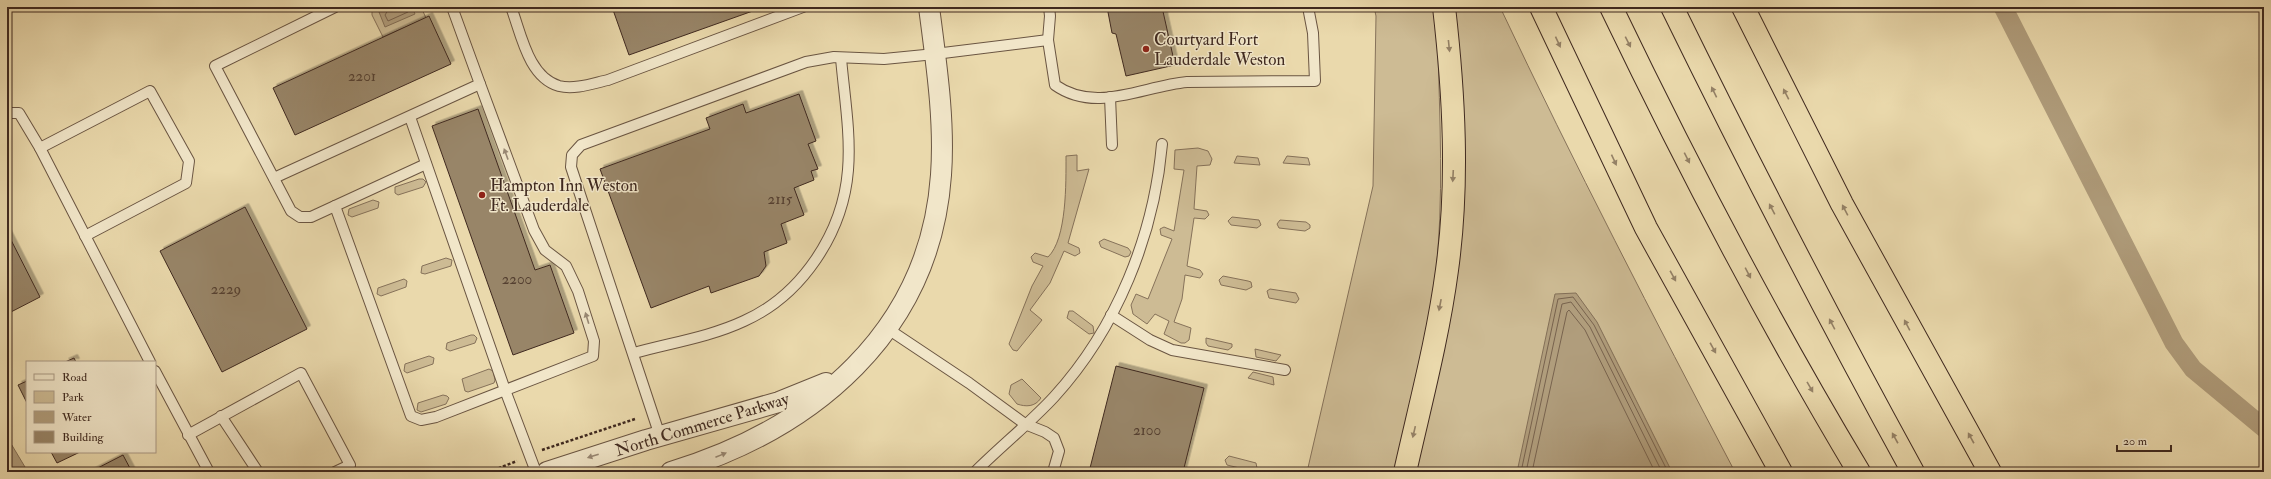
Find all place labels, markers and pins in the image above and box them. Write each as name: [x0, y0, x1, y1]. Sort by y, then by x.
place label: Courtyard Fort Lauderdale Weston: [1154, 29, 1285, 70]
marker: Courtyard Fort Lauderdale Weston: [1141, 44, 1151, 54]
place label: Hampton Inn Weston Ft. Lauderdale: [490, 175, 638, 216]
marker: Hampton Inn Weston Ft. Lauderdale: [477, 190, 487, 200]

